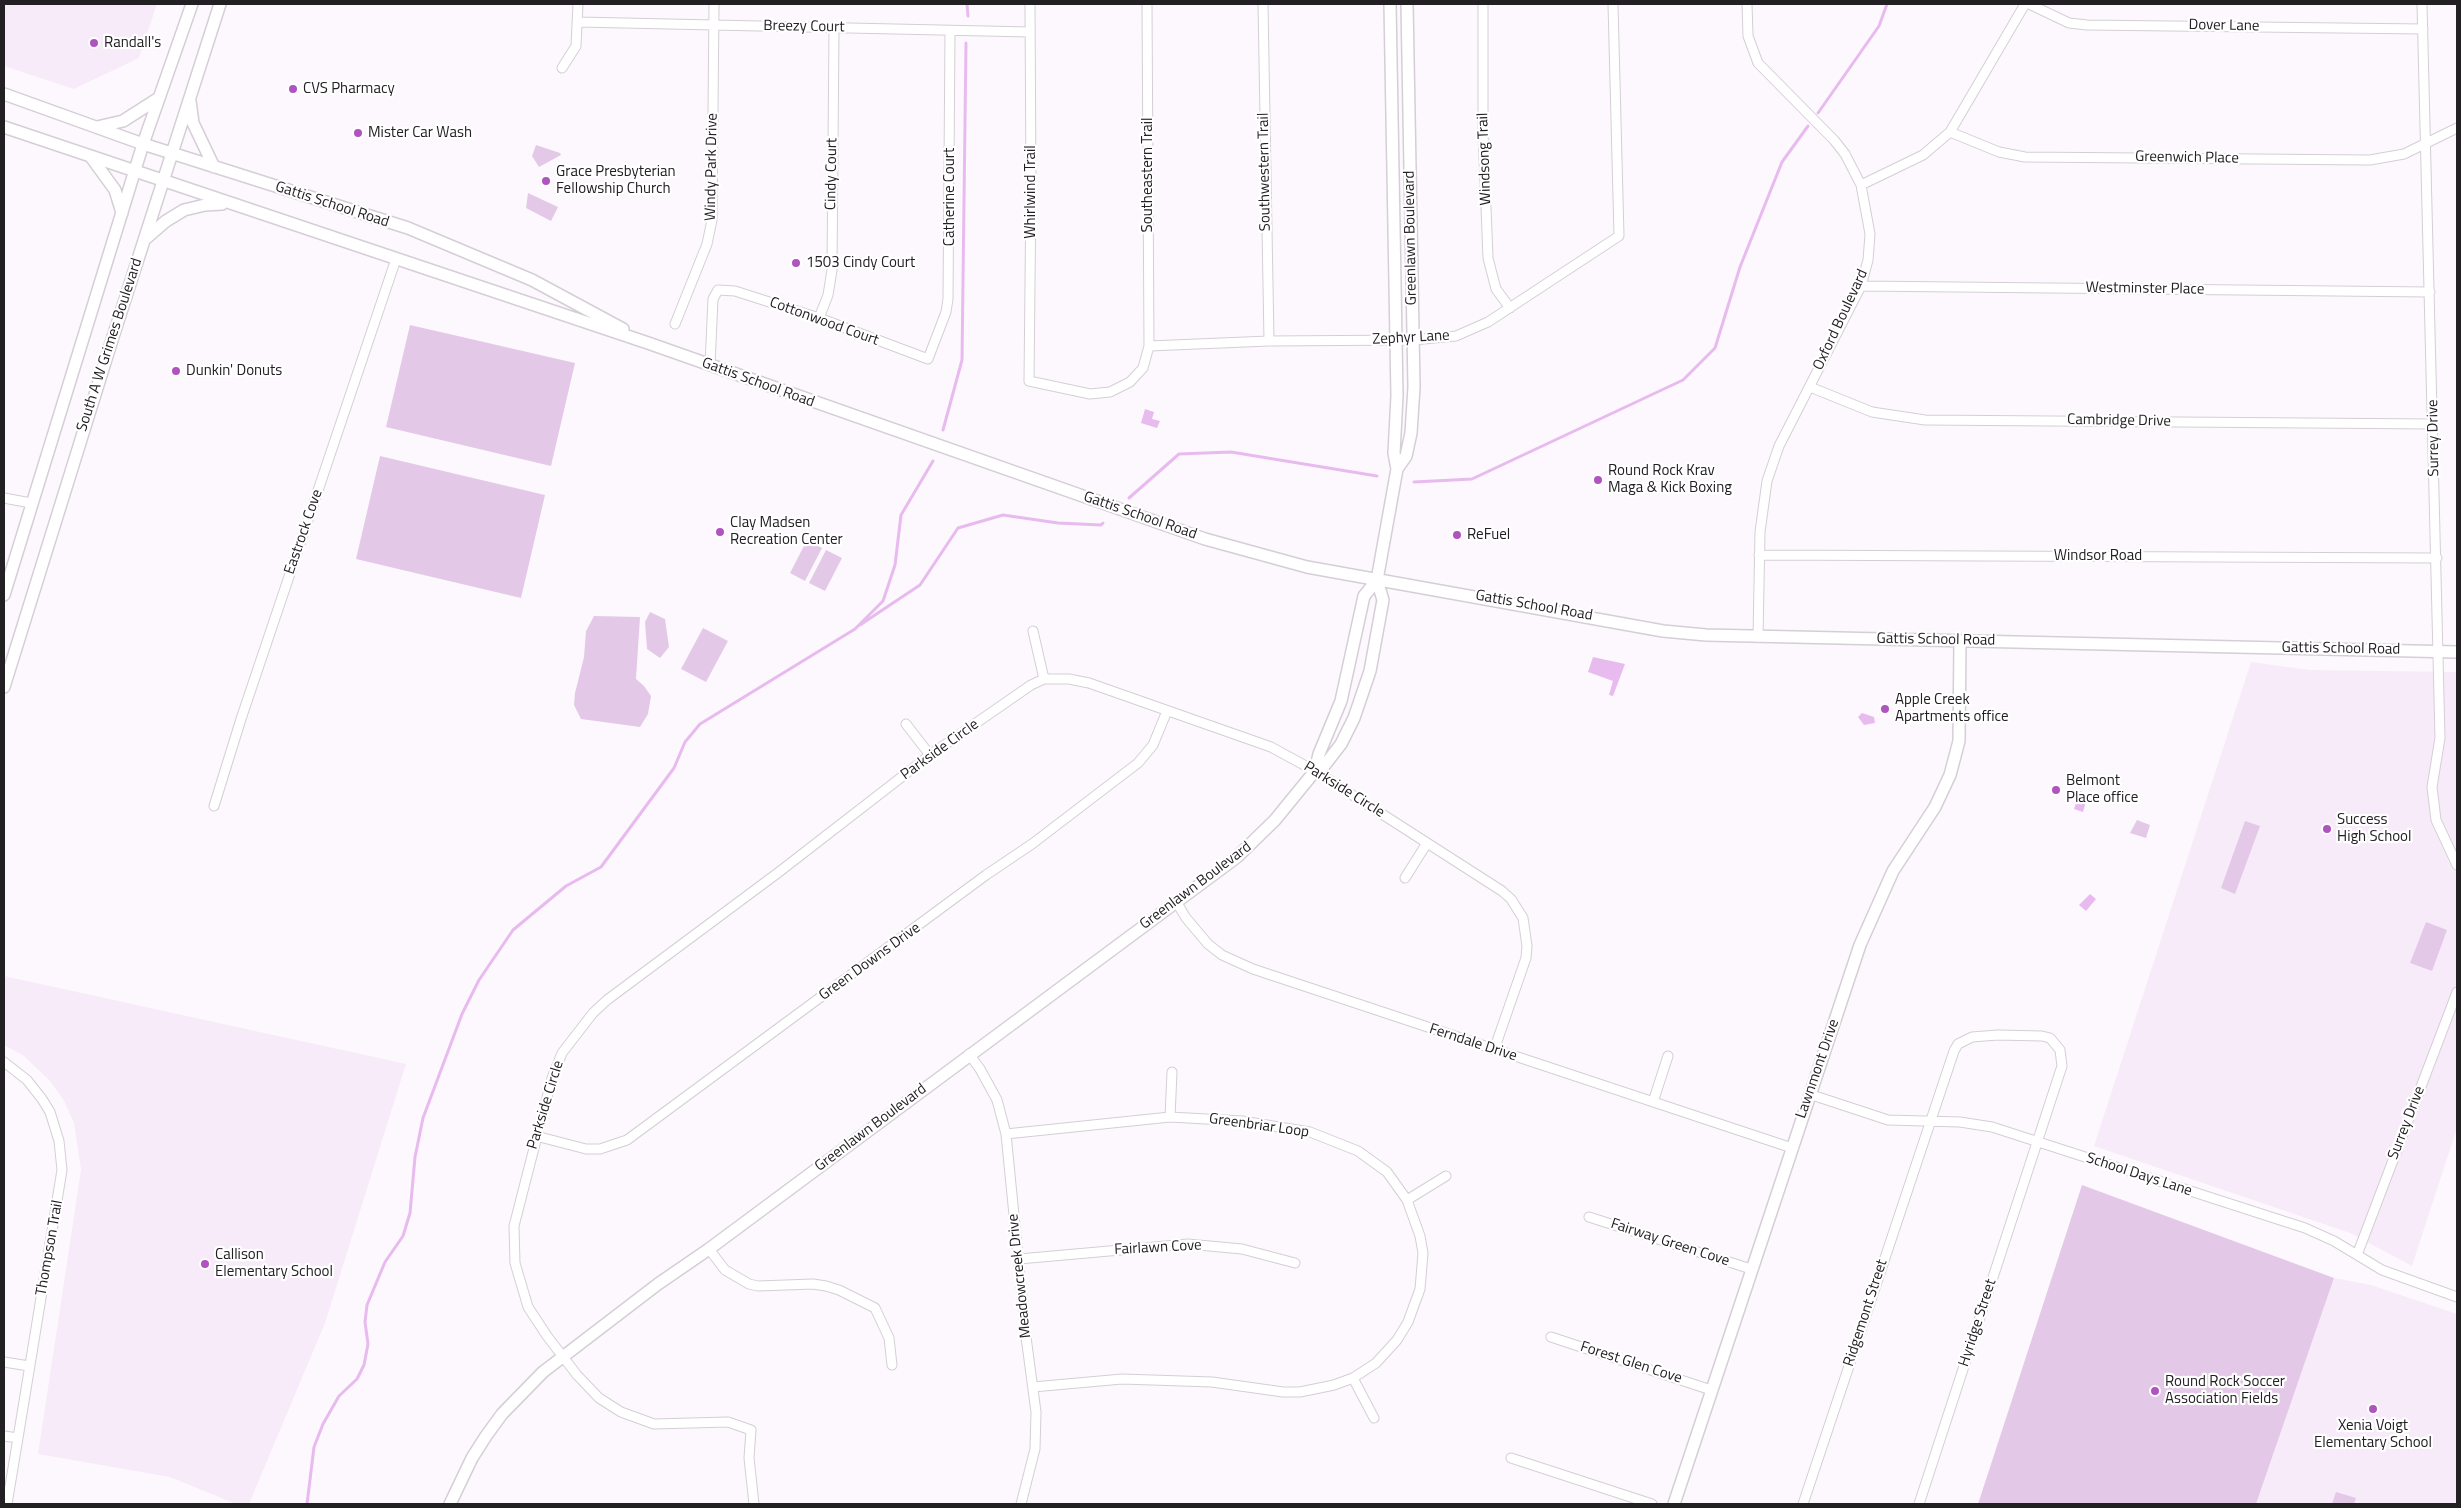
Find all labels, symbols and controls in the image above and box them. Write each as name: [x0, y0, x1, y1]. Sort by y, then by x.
street label: Dover Lane: [2188, 16, 2260, 36]
street label: Breezy Court: [763, 17, 845, 37]
place label: Randall's: [104, 34, 161, 52]
marker: Randall's: [88, 37, 100, 49]
place label: CVS Pharmacy: [303, 80, 395, 98]
marker: CVS Pharmacy: [287, 83, 299, 95]
street label: Windsong Trail: [1474, 112, 1496, 206]
street label: Windy Park Drive: [702, 113, 722, 221]
street label: Southwestern Trail: [1255, 113, 1275, 231]
street label: Southeastern Trail: [1139, 118, 1157, 232]
place label: Mister Car Wash: [368, 124, 472, 142]
marker: Mister Car Wash: [352, 127, 364, 139]
street label: Cindy Court: [822, 138, 842, 210]
street label: Whirlwind Trail: [1022, 145, 1040, 239]
street label: Catherine Court: [941, 148, 959, 246]
street label: Greenwich Place: [2135, 148, 2239, 168]
place label: Grace Presbyterian Fellowship Church: [556, 163, 676, 198]
street label: Greenlawn Boulevard: [1401, 170, 1421, 306]
marker: Grace Presbyterian Fellowship Church: [540, 175, 552, 187]
street label: Gattis School Road: [273, 178, 391, 232]
place label: 1503 Cindy Court: [806, 254, 915, 272]
street label: South A W Grimes Boulevard: [73, 256, 147, 434]
marker: 1503 Cindy Court: [790, 257, 802, 269]
street label: Oxford Boulevard: [1810, 267, 1872, 373]
street label: Westminster Place: [2085, 279, 2205, 299]
street label: Cottonwood Court: [767, 294, 881, 350]
street label: Zephyr Lane: [1372, 327, 1450, 349]
street label: Gattis School Road: [699, 354, 817, 412]
place label: Dunkin' Donuts: [186, 362, 282, 380]
marker: Dunkin' Donuts: [170, 365, 182, 377]
street label: Surrey Drive: [2424, 399, 2444, 477]
street label: Cambridge Drive: [2067, 411, 2171, 431]
place label: Round Rock Krav Maga & Kick Boxing: [1608, 462, 1732, 497]
marker: Round Rock Krav Maga & Kick Boxing: [1592, 474, 1604, 486]
street label: Eastrock Cove: [281, 487, 327, 577]
street label: Gattis School Road: [1081, 488, 1199, 544]
place label: Clay Madsen Recreation Center: [730, 514, 843, 549]
marker: Clay Madsen Recreation Center: [714, 526, 726, 538]
place label: ReFuel: [1467, 526, 1510, 544]
marker: ReFuel: [1451, 529, 1463, 541]
street label: Windsor Road: [2054, 547, 2142, 565]
street label: Gattis School Road: [1474, 587, 1594, 625]
street label: Gattis School Road: [1877, 630, 1995, 650]
street label: Gattis School Road: [2282, 639, 2400, 659]
place label: Apple Creek Apartments office: [1895, 691, 2009, 726]
marker: Apple Creek Apartments office: [1879, 703, 1891, 715]
street label: Parkside Circle: [898, 716, 982, 784]
street label: Parkside Circle: [1300, 758, 1388, 822]
place label: Belmont Place office: [2066, 772, 2138, 807]
marker: Belmont Place office: [2050, 784, 2062, 796]
place label: Success High School: [2337, 811, 2412, 846]
marker: Success High School: [2321, 823, 2333, 835]
street label: Greenlawn Boulevard: [1137, 838, 1255, 934]
street label: Green Downs Drive: [816, 919, 924, 1005]
street label: Lawnmont Drive: [1793, 1017, 1843, 1121]
street label: Ferndale Drive: [1427, 1020, 1519, 1066]
street label: Parkside Circle: [524, 1058, 568, 1152]
street label: Greenlawn Boulevard: [812, 1080, 930, 1176]
street label: Surrey Drive: [2385, 1084, 2429, 1162]
street label: Greenbriar Loop: [1208, 1110, 1310, 1142]
street label: School Days Lane: [2084, 1149, 2194, 1201]
street label: Thompson Trail: [33, 1199, 67, 1297]
street label: Meadowcreek Drive: [1005, 1213, 1035, 1339]
street label: Fairway Green Cove: [1608, 1215, 1732, 1271]
street label: Fairlawn Cove: [1114, 1237, 1202, 1259]
place label: Callison Elementary School: [215, 1246, 333, 1281]
street label: Ridgemont Street: [1840, 1257, 1892, 1369]
marker: Callison Elementary School: [199, 1258, 211, 1270]
street label: Hyridge Street: [1955, 1277, 2001, 1369]
street label: Forest Glen Cove: [1578, 1338, 1684, 1388]
place label: Round Rock Soccer Association Fields: [2165, 1373, 2285, 1408]
marker: Round Rock Soccer Association Fields: [2149, 1385, 2161, 1397]
marker: Xenia Voigt Elementary School: [2367, 1403, 2379, 1415]
place label: Xenia Voigt Elementary School: [2314, 1417, 2432, 1452]

